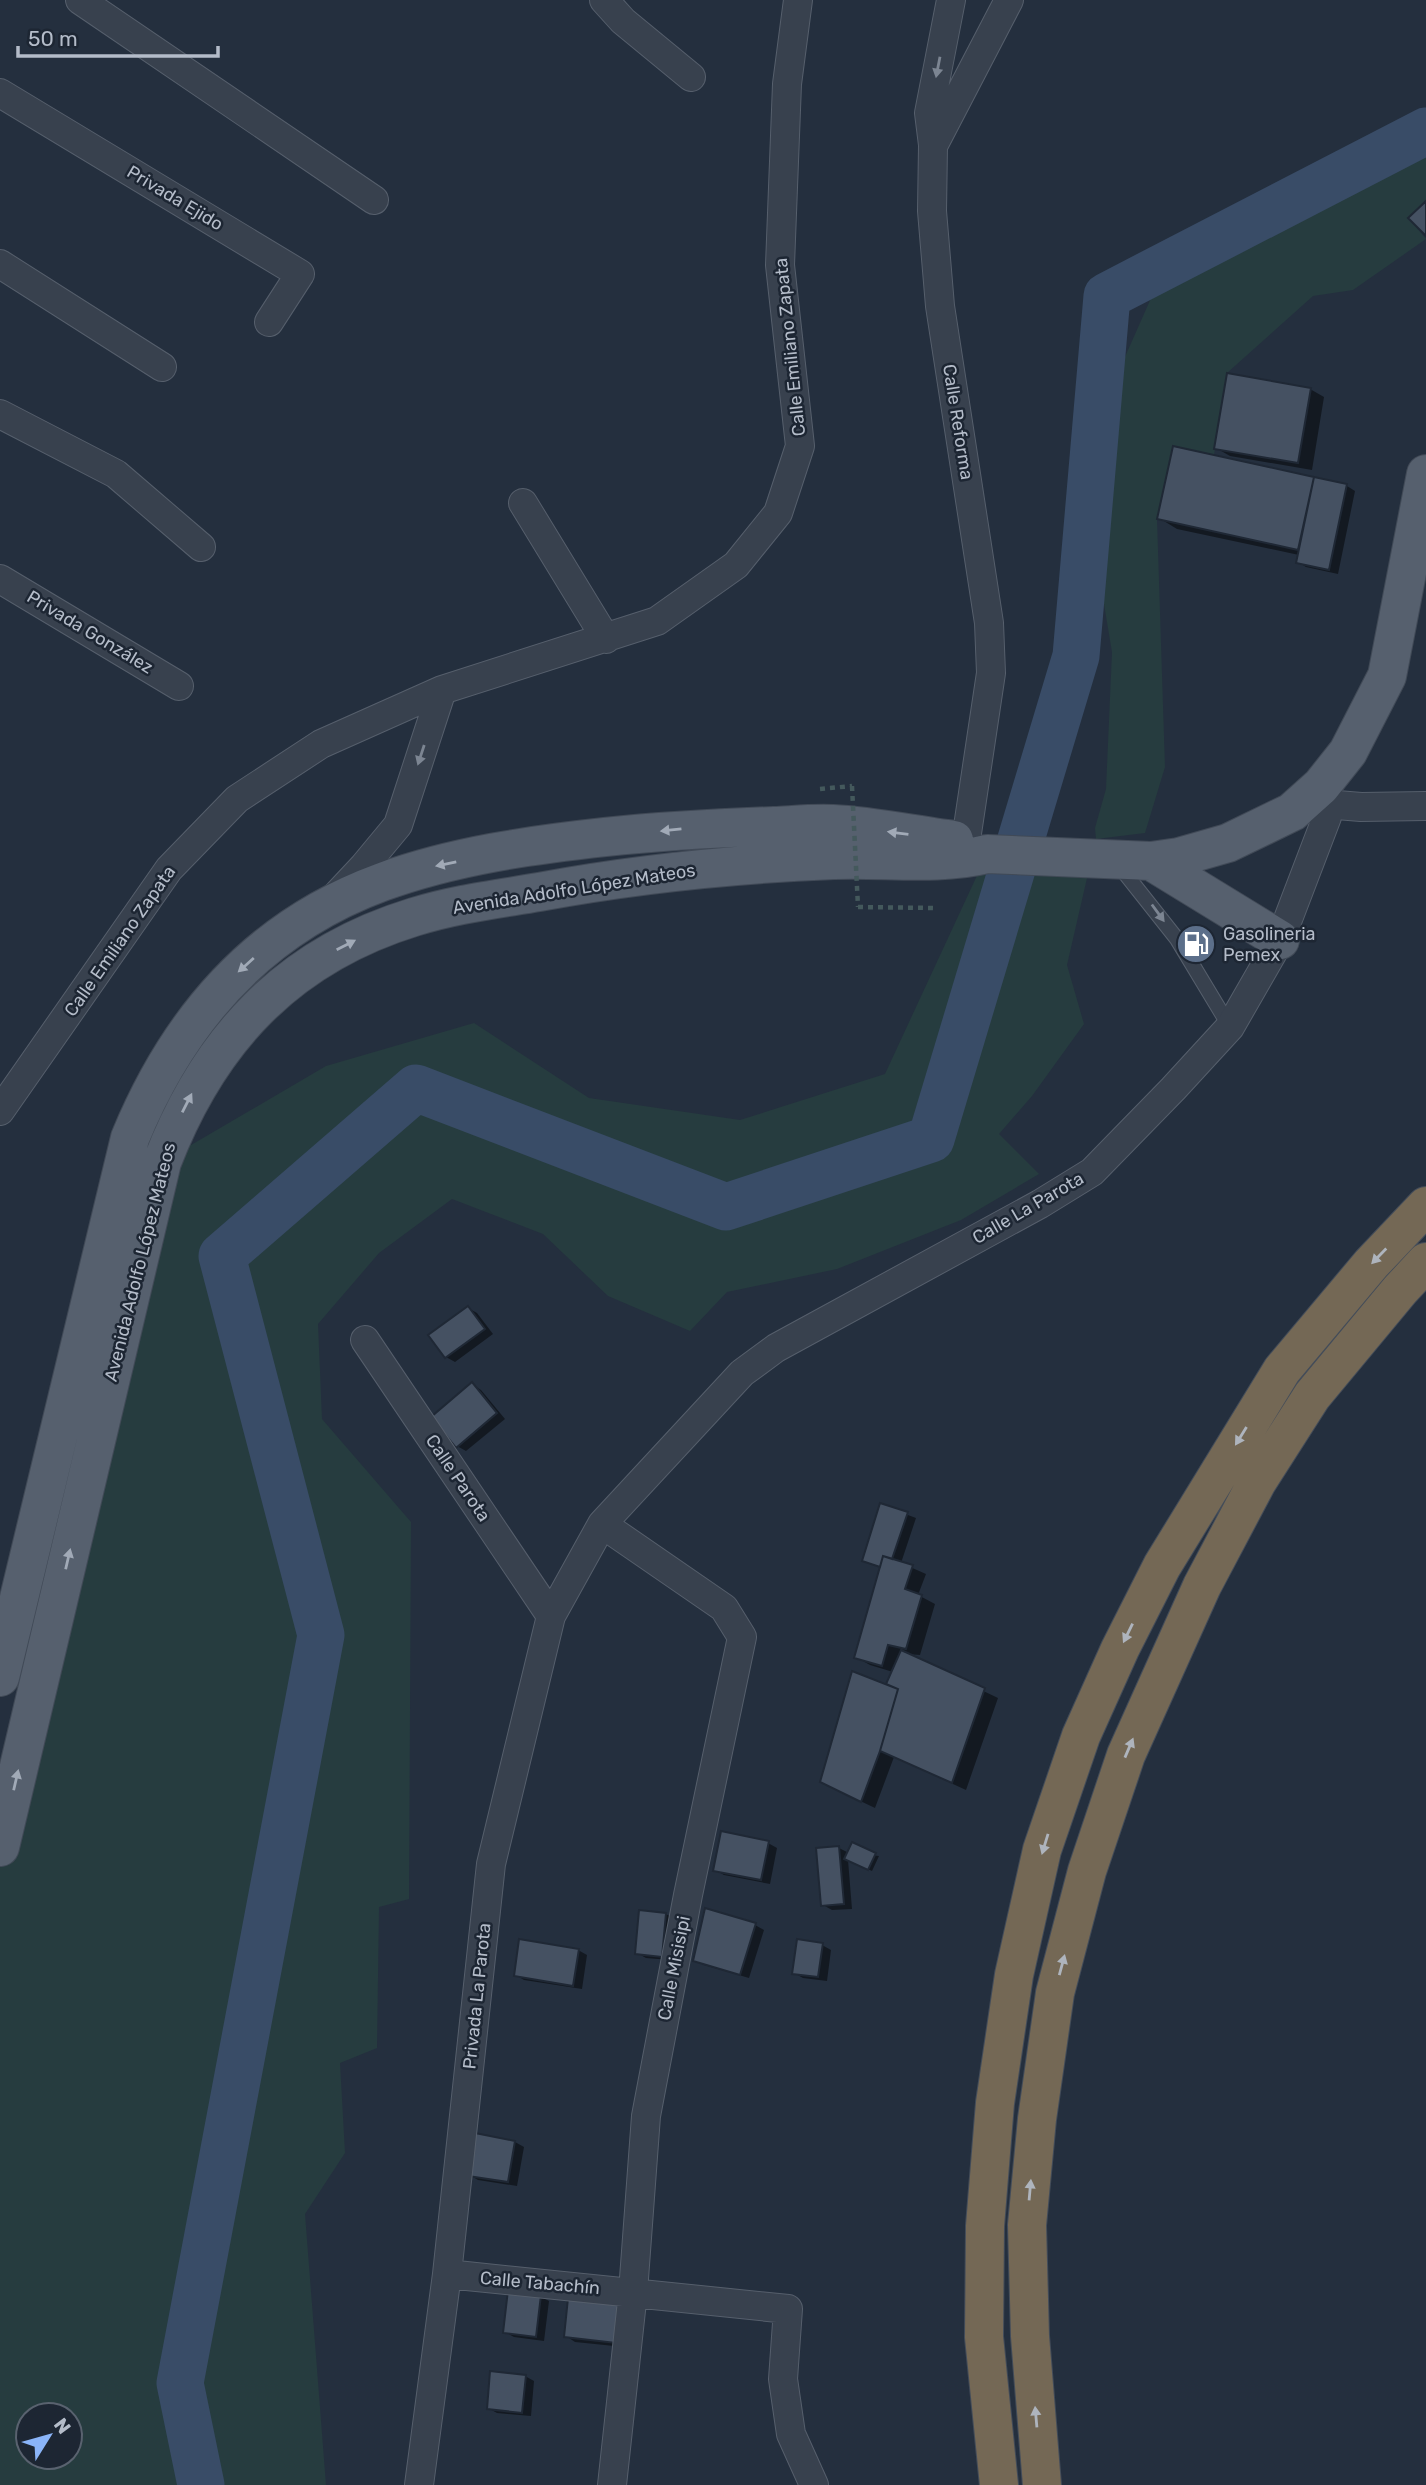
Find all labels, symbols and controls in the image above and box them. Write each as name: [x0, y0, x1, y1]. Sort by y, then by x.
scale bar: [18, 14, 217, 58]
text: 50 m: [28, 26, 78, 51]
one-way arrow: [933, 56, 944, 78]
street label: Privada Ejido: [123, 161, 227, 235]
street label: Calle Emiliano Zapata: [770, 257, 810, 437]
street label: Calle Reforma: [938, 363, 978, 481]
street label: Privada González: [23, 586, 157, 678]
one-way arrow: [415, 744, 426, 765]
one-way arrow: [660, 825, 682, 836]
one-way arrow: [887, 827, 909, 838]
one-way arrow: [435, 859, 457, 870]
street label: Avenida Adolfo López Mateos: [451, 859, 697, 919]
street label: Calle Emiliano Zapata: [60, 861, 180, 1021]
one-way arrow: [1151, 904, 1165, 922]
fuel station icon: Gasolineria Pemex: [1175, 923, 1217, 965]
place label: Gasolineria Pemex: [1223, 923, 1316, 966]
one-way arrow: [336, 939, 356, 951]
one-way arrow: [238, 957, 255, 973]
one-way arrow: [182, 1093, 193, 1113]
street label: Avenida Adolfo López Mateos: [100, 1140, 180, 1384]
street label: Calle La Parota: [968, 1167, 1088, 1249]
one-way arrow: [1371, 1247, 1387, 1264]
one-way arrow: [1234, 1426, 1247, 1445]
street label: Calle Parota: [421, 1430, 495, 1526]
one-way arrow: [63, 1548, 74, 1570]
one-way arrow: [1123, 1623, 1134, 1643]
one-way arrow: [1124, 1737, 1135, 1758]
one-way arrow: [10, 1769, 21, 1791]
one-way arrow: [1039, 1834, 1049, 1855]
street label: Calle Misisipi: [653, 1914, 695, 2022]
street label: Privada La Parota: [458, 1922, 496, 2070]
one-way arrow: [1057, 1954, 1068, 1976]
one-way arrow: [1025, 2179, 1036, 2201]
street label: Calle Tabachín: [479, 2267, 601, 2299]
north arrow: [14, 2401, 84, 2471]
one-way arrow: [1030, 2406, 1041, 2428]
text: N: [49, 2414, 75, 2438]

